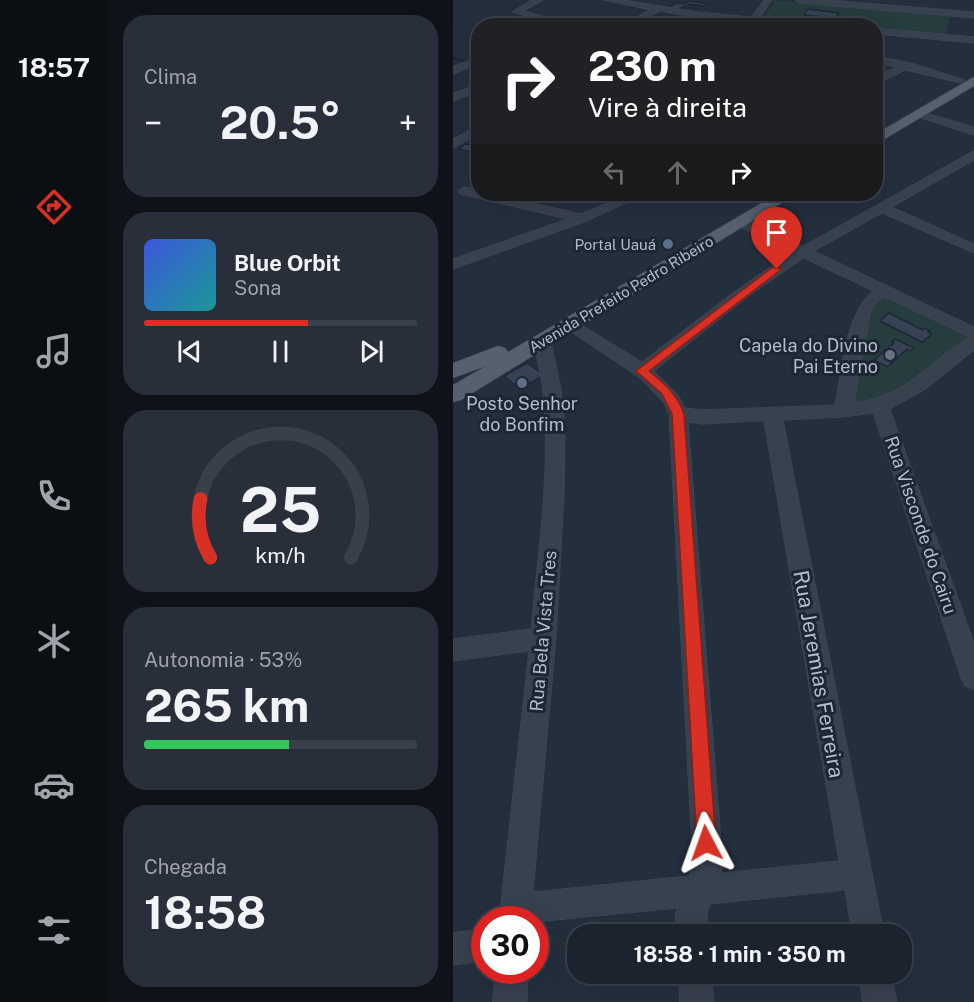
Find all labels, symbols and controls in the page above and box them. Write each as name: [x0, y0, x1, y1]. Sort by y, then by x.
text: 230 m: [588, 41, 717, 90]
icon: right: [489, 42, 567, 120]
text: 18:57: [18, 51, 90, 83]
text: Clima: [144, 65, 197, 89]
text: Vire à direita: [588, 91, 747, 123]
text: 20.5°: [220, 96, 341, 149]
text: −: [144, 104, 162, 142]
text: +: [399, 104, 417, 142]
icon: left: [598, 156, 631, 189]
icon: ahead: [661, 156, 694, 189]
icon: right: [724, 156, 757, 189]
icon: directions: [33, 186, 75, 228]
pin: [751, 207, 802, 269]
icon: arrive: [760, 216, 793, 249]
street label: Avenida Prefeito Pedro Ribeiro: [526, 232, 716, 356]
place label: Portal Uauá: [574, 236, 656, 253]
marker: Portal Uauá: [661, 237, 675, 251]
text: Blue Orbit: [234, 250, 341, 276]
text: Sona: [234, 276, 281, 300]
icon: music: [33, 330, 75, 372]
icon: previous: [173, 335, 206, 368]
icon: pause: [264, 335, 297, 368]
icon: next: [355, 335, 388, 368]
place label: Capela do Divino Pai Eterno: [739, 335, 878, 377]
marker: Capela do Divino Pai Eterno: [883, 348, 897, 362]
marker: Posto Senhor do Bonfim: [515, 376, 529, 390]
place label: Posto Senhor do Bonfim: [466, 393, 578, 435]
street label: Rua Visconde do Cairu: [881, 433, 961, 617]
text: 25: [240, 473, 321, 546]
icon: phone: [33, 475, 75, 517]
text: km/h: [255, 543, 306, 568]
street label: Rua Bela Vista Tres: [526, 550, 560, 712]
street label: Rua Jeremias Ferreira: [788, 568, 850, 780]
icon: climate: [33, 620, 75, 662]
text: Autonomia · 53%: [144, 648, 302, 672]
text: 265 km: [144, 679, 309, 732]
icon: car: [33, 764, 75, 806]
position arrow: [674, 811, 738, 875]
text: Chegada: [144, 855, 227, 879]
text: 18:58: [144, 886, 266, 939]
speed limit sign: 30: [471, 906, 549, 984]
icon: filters: [33, 909, 75, 951]
text: 18:58 · 1 min · 350 m: [633, 941, 846, 967]

